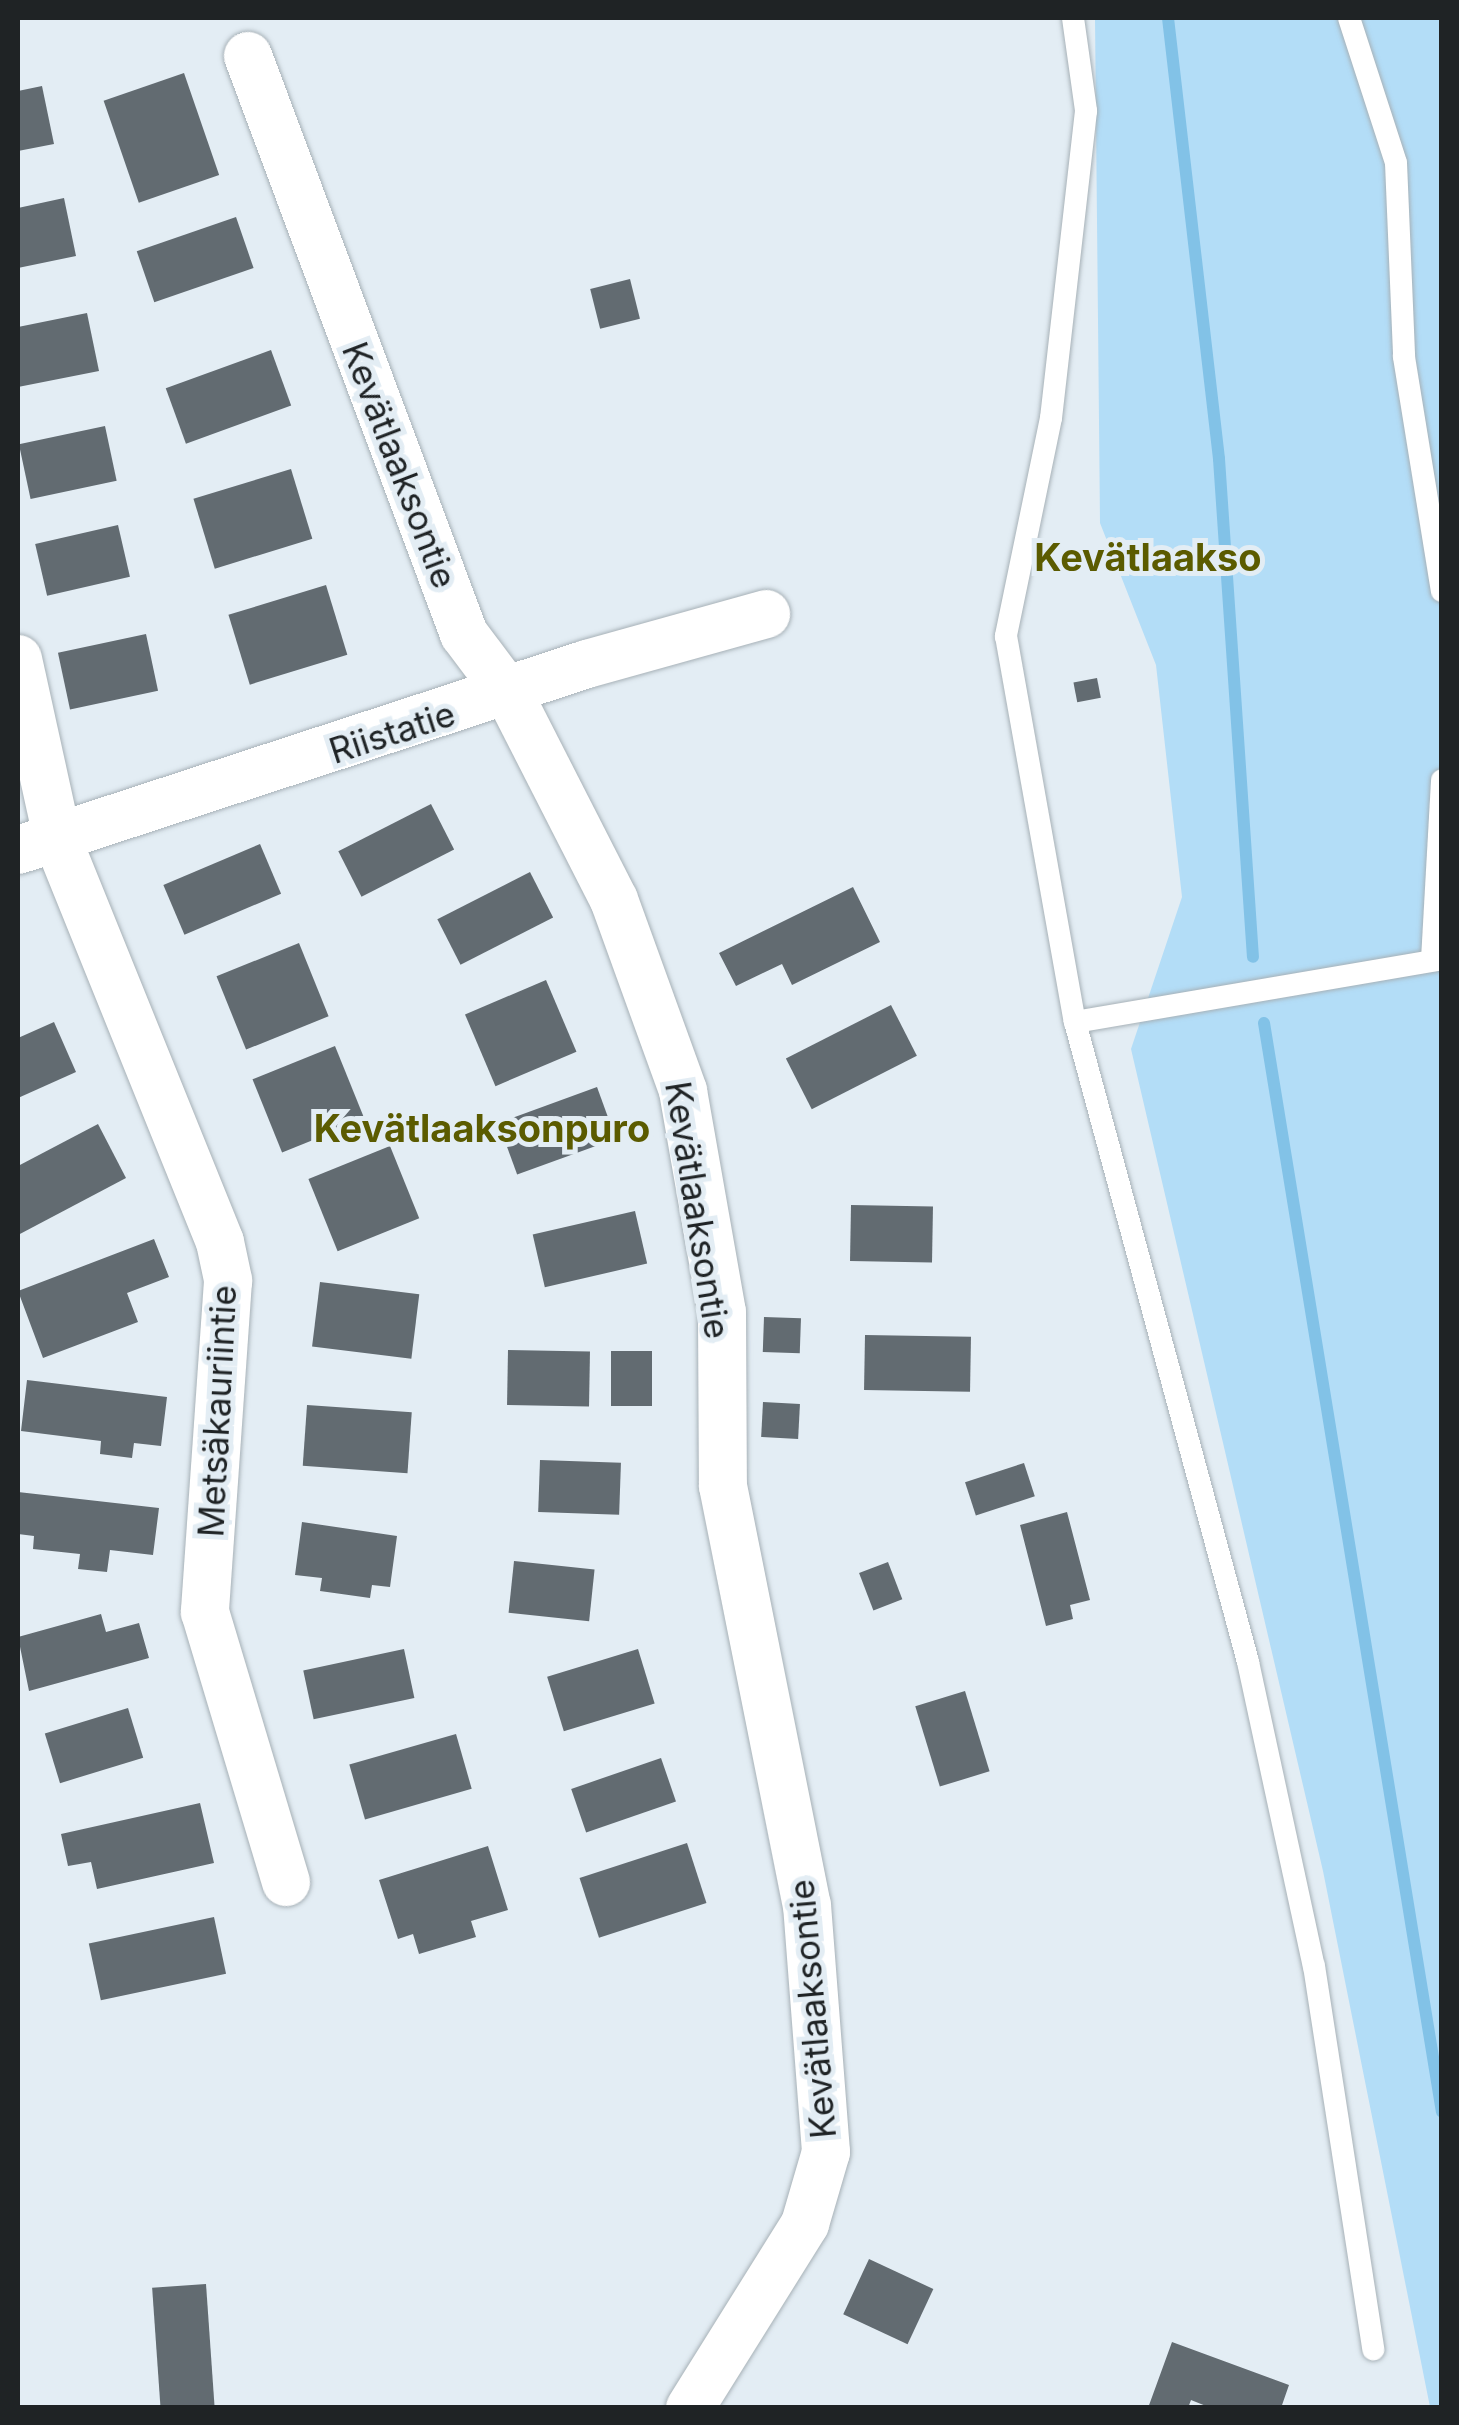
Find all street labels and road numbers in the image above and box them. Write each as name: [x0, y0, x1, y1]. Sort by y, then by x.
street label: Kevätlaaksontie: [334, 336, 466, 594]
street label: Riistatie: [324, 692, 460, 772]
street label: Kevätlaaksontie: [657, 1078, 739, 1342]
street label: Metsäkauriintie: [189, 1284, 245, 1538]
street label: Kevätlaaksontie: [780, 1878, 844, 2140]

